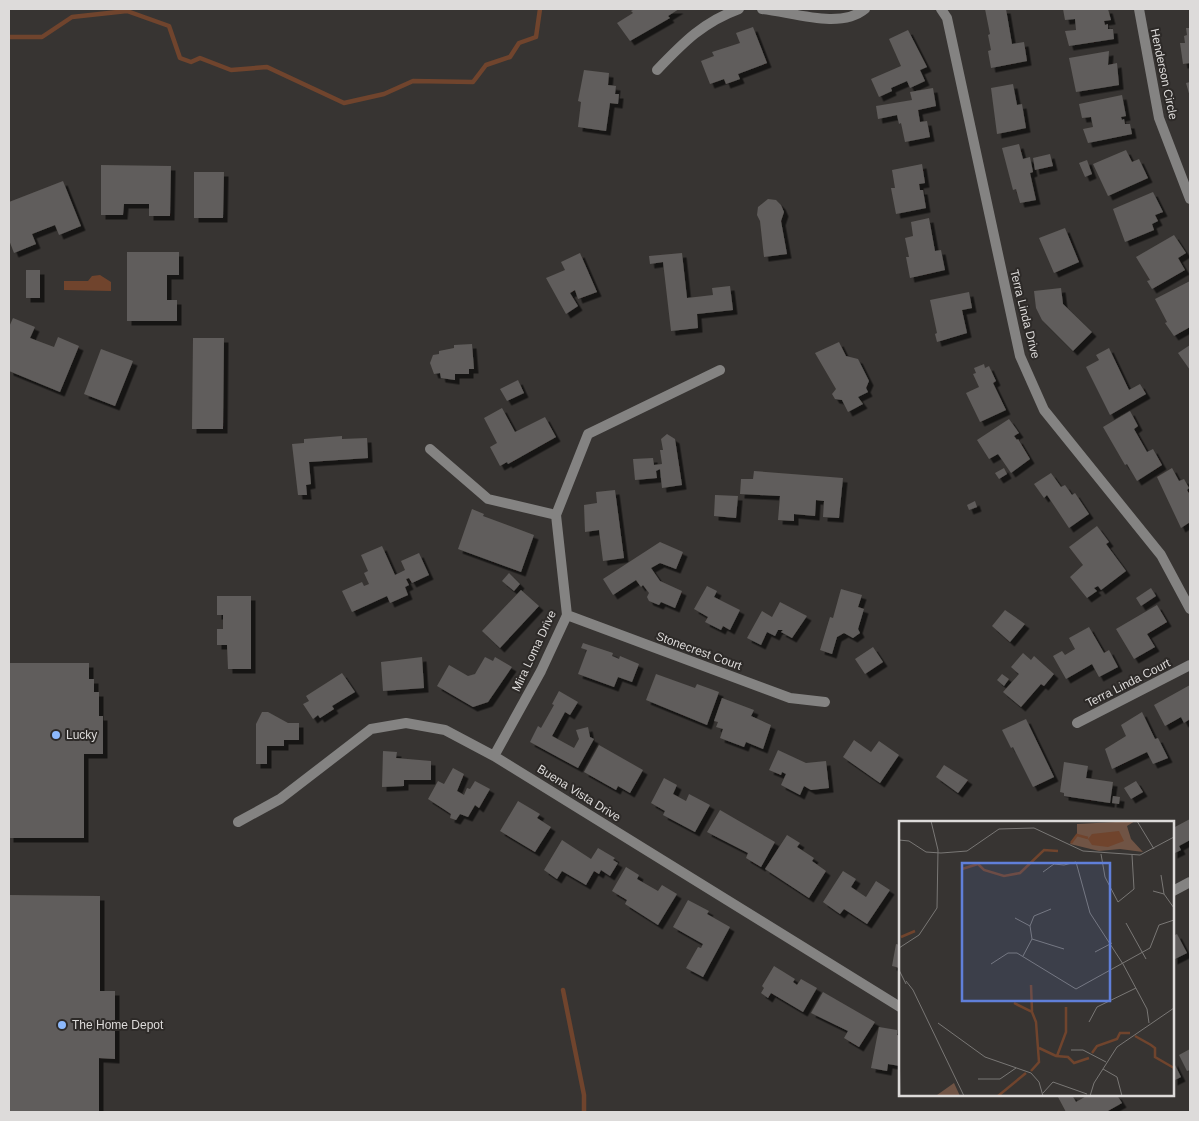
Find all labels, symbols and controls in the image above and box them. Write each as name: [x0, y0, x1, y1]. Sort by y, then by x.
street label: Henderson Circle: [1148, 27, 1181, 121]
street label: Terra Linda Drive: [1007, 268, 1043, 360]
street label: Mira Loma Drive: [509, 608, 559, 694]
street label: Stonecrest Court: [654, 629, 744, 673]
street label: Terra Linda Court: [1084, 655, 1173, 710]
place label: Lucky: [66, 728, 97, 742]
marker: Lucky: [50, 729, 62, 741]
street label: Buena Vista Drive: [535, 762, 624, 824]
inset map: [899, 821, 1174, 1096]
place label: The Home Depot: [72, 1018, 164, 1032]
marker: The Home Depot: [56, 1019, 68, 1031]

